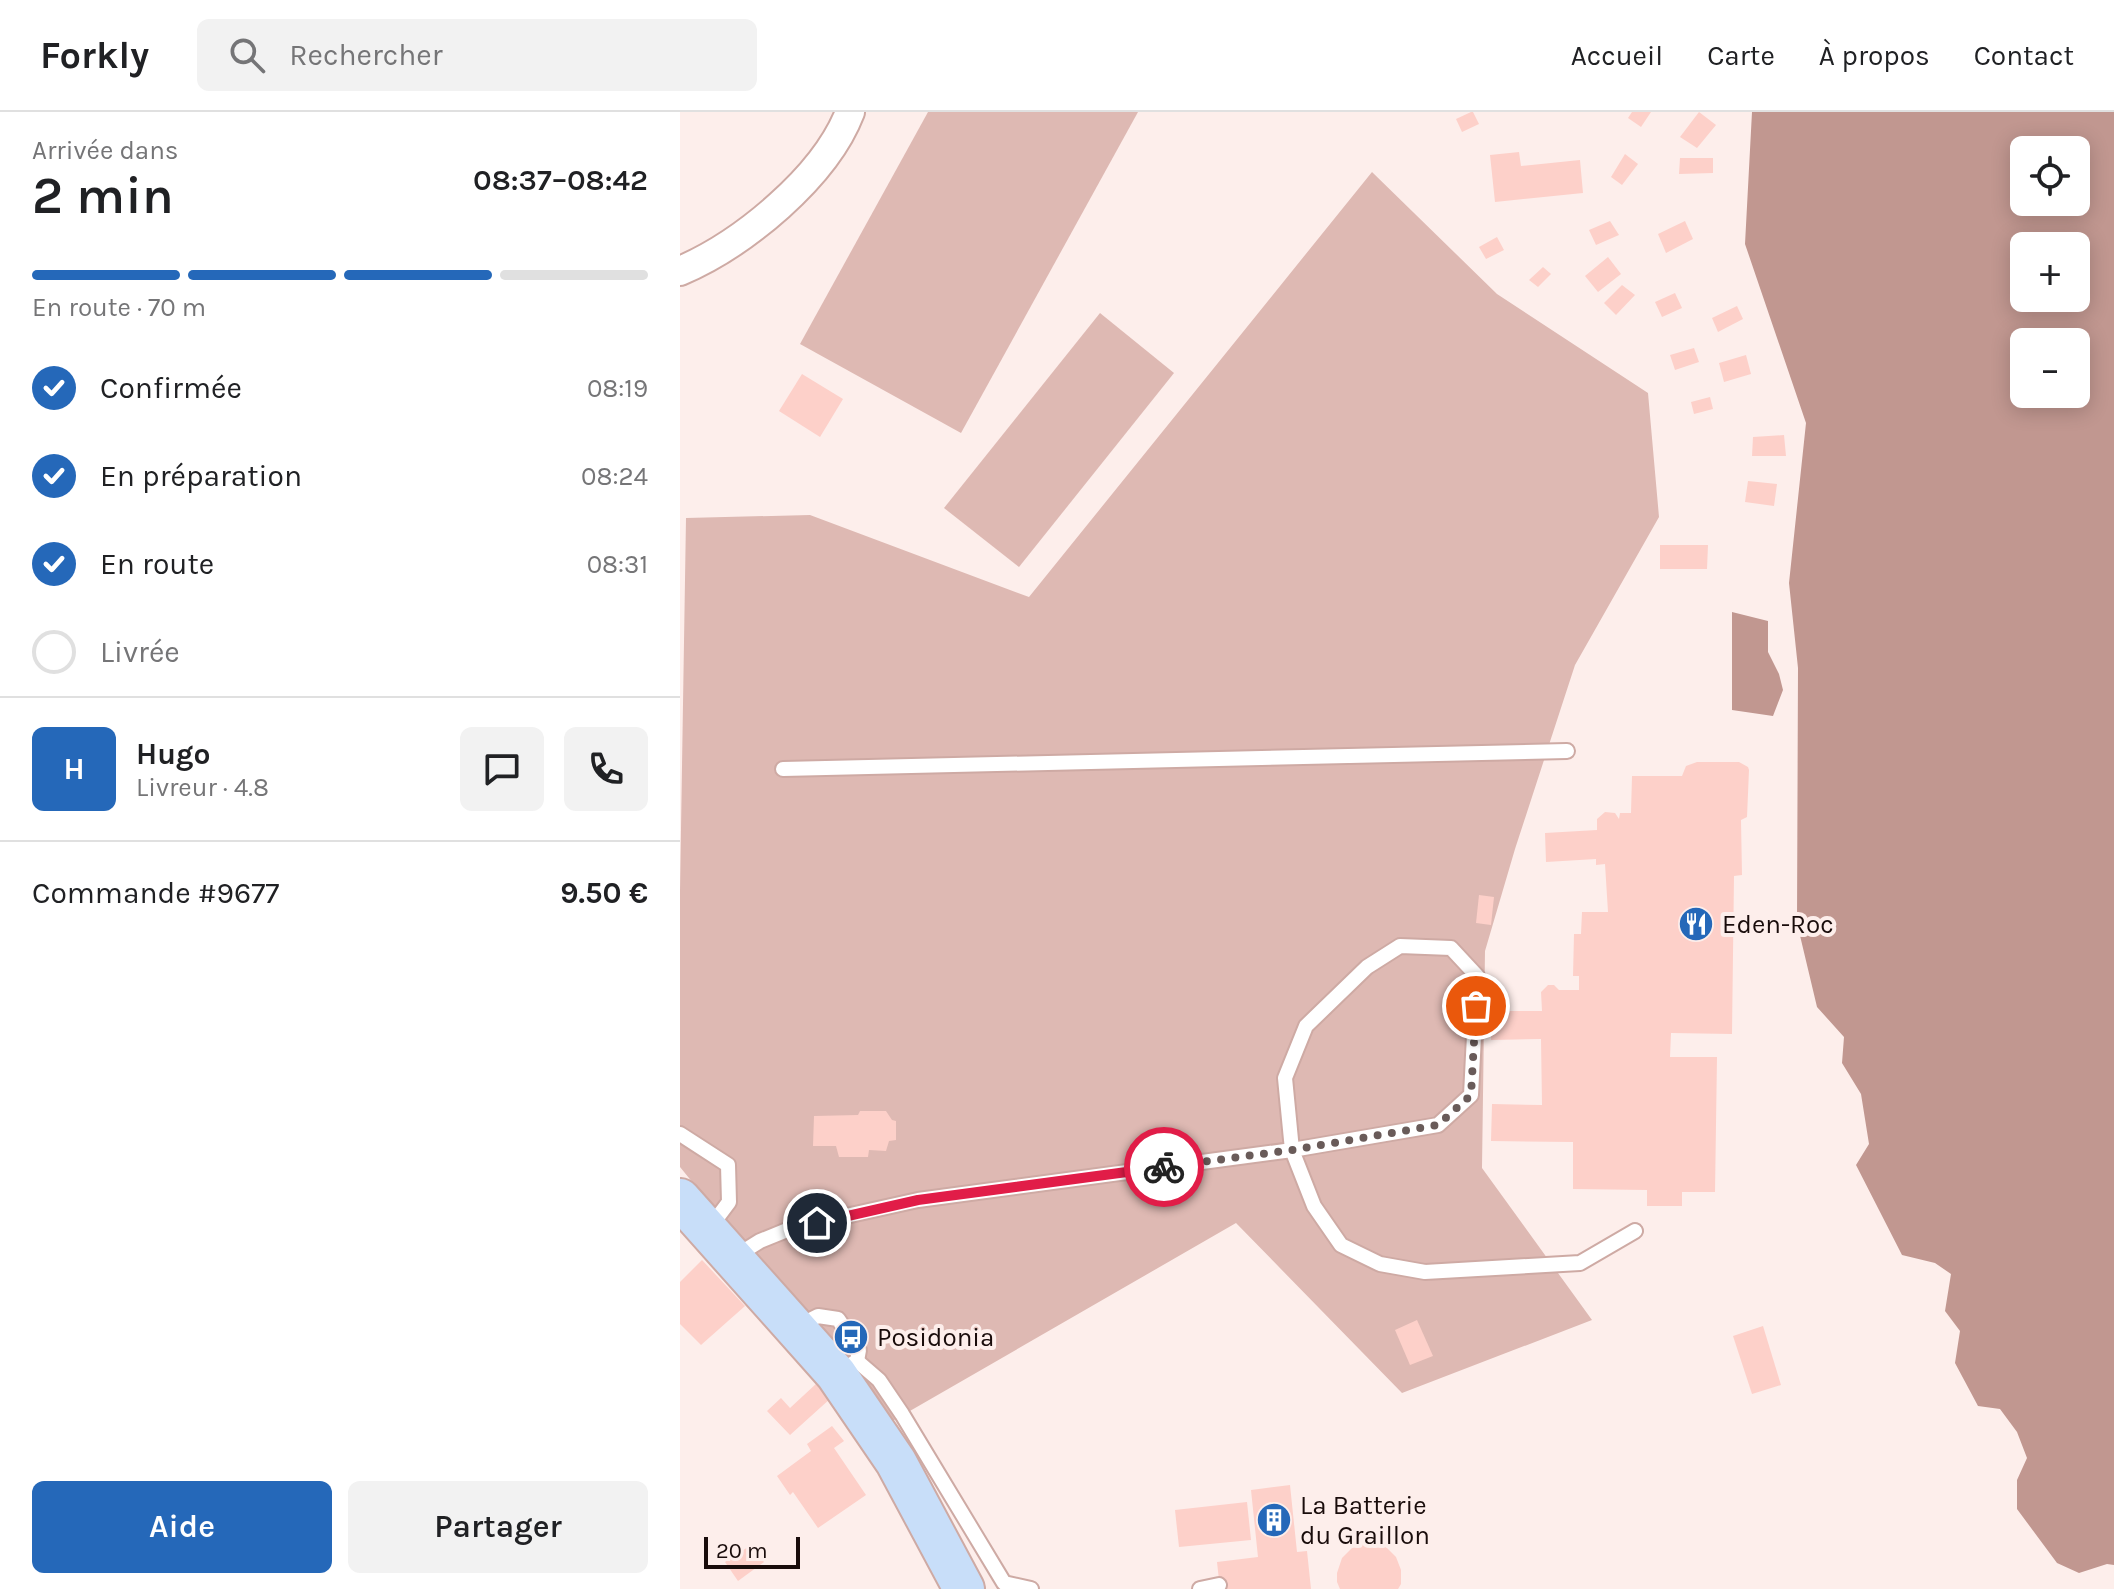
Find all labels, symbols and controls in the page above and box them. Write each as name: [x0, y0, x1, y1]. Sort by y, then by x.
search box: [197, 19, 757, 91]
text: Forkly: [40, 33, 149, 78]
icon: search: [225, 33, 269, 77]
text: Rechercher: [289, 37, 443, 73]
text: Accueil: [1571, 39, 1663, 72]
text: Carte: [1707, 39, 1775, 72]
text: À propos: [1819, 39, 1930, 72]
text: Contact: [1974, 39, 2074, 72]
text: Arrivée dans: [32, 135, 179, 166]
map controls: [2010, 136, 2090, 408]
button: locate: [2010, 136, 2090, 216]
text: 08:37–08:42: [473, 162, 648, 198]
text: 2 min: [32, 165, 174, 226]
button: +: [2010, 232, 2090, 312]
text: En route · 70 m: [32, 292, 206, 323]
button: −: [2010, 328, 2090, 408]
icon: check: [32, 366, 76, 410]
text: Confirmée: [100, 370, 242, 406]
text: 08:19: [587, 373, 648, 404]
icon: check: [32, 454, 76, 498]
text: En préparation: [100, 458, 302, 494]
text: 08:24: [581, 461, 648, 492]
icon: check: [32, 542, 76, 586]
text: En route: [100, 546, 214, 582]
text: 08:31: [587, 549, 648, 580]
text: Livrée: [100, 634, 180, 670]
button: chat: [460, 727, 544, 811]
button: phone: [564, 727, 648, 811]
text: Hugo: [136, 736, 210, 772]
text: H: [63, 751, 85, 787]
text: Livreur · 4.8: [136, 772, 269, 803]
text: Commande #9677: [32, 875, 279, 911]
text: 9.50 €: [560, 875, 648, 911]
restaurant icon: Eden-Roc: [1677, 905, 1715, 943]
place label: Eden-Roc: [1722, 909, 1834, 940]
pin: [1442, 972, 1510, 1040]
icon: bag: [1454, 984, 1498, 1028]
courier: [1124, 1127, 1204, 1207]
icon: bike: [1142, 1145, 1186, 1189]
pin: [783, 1189, 851, 1257]
icon: home: [795, 1201, 839, 1245]
bus stop icon: Posidonia: [832, 1318, 870, 1356]
place label: Posidonia: [877, 1322, 994, 1353]
button: Aide: [32, 1481, 332, 1573]
button: Partager: [348, 1481, 648, 1573]
place label: La Batterie du Graillon: [1300, 1490, 1430, 1551]
building icon: La Batterie du Graillon: [1255, 1501, 1293, 1539]
scale bar: [704, 1533, 800, 1569]
text: 20 m: [716, 1538, 768, 1564]

